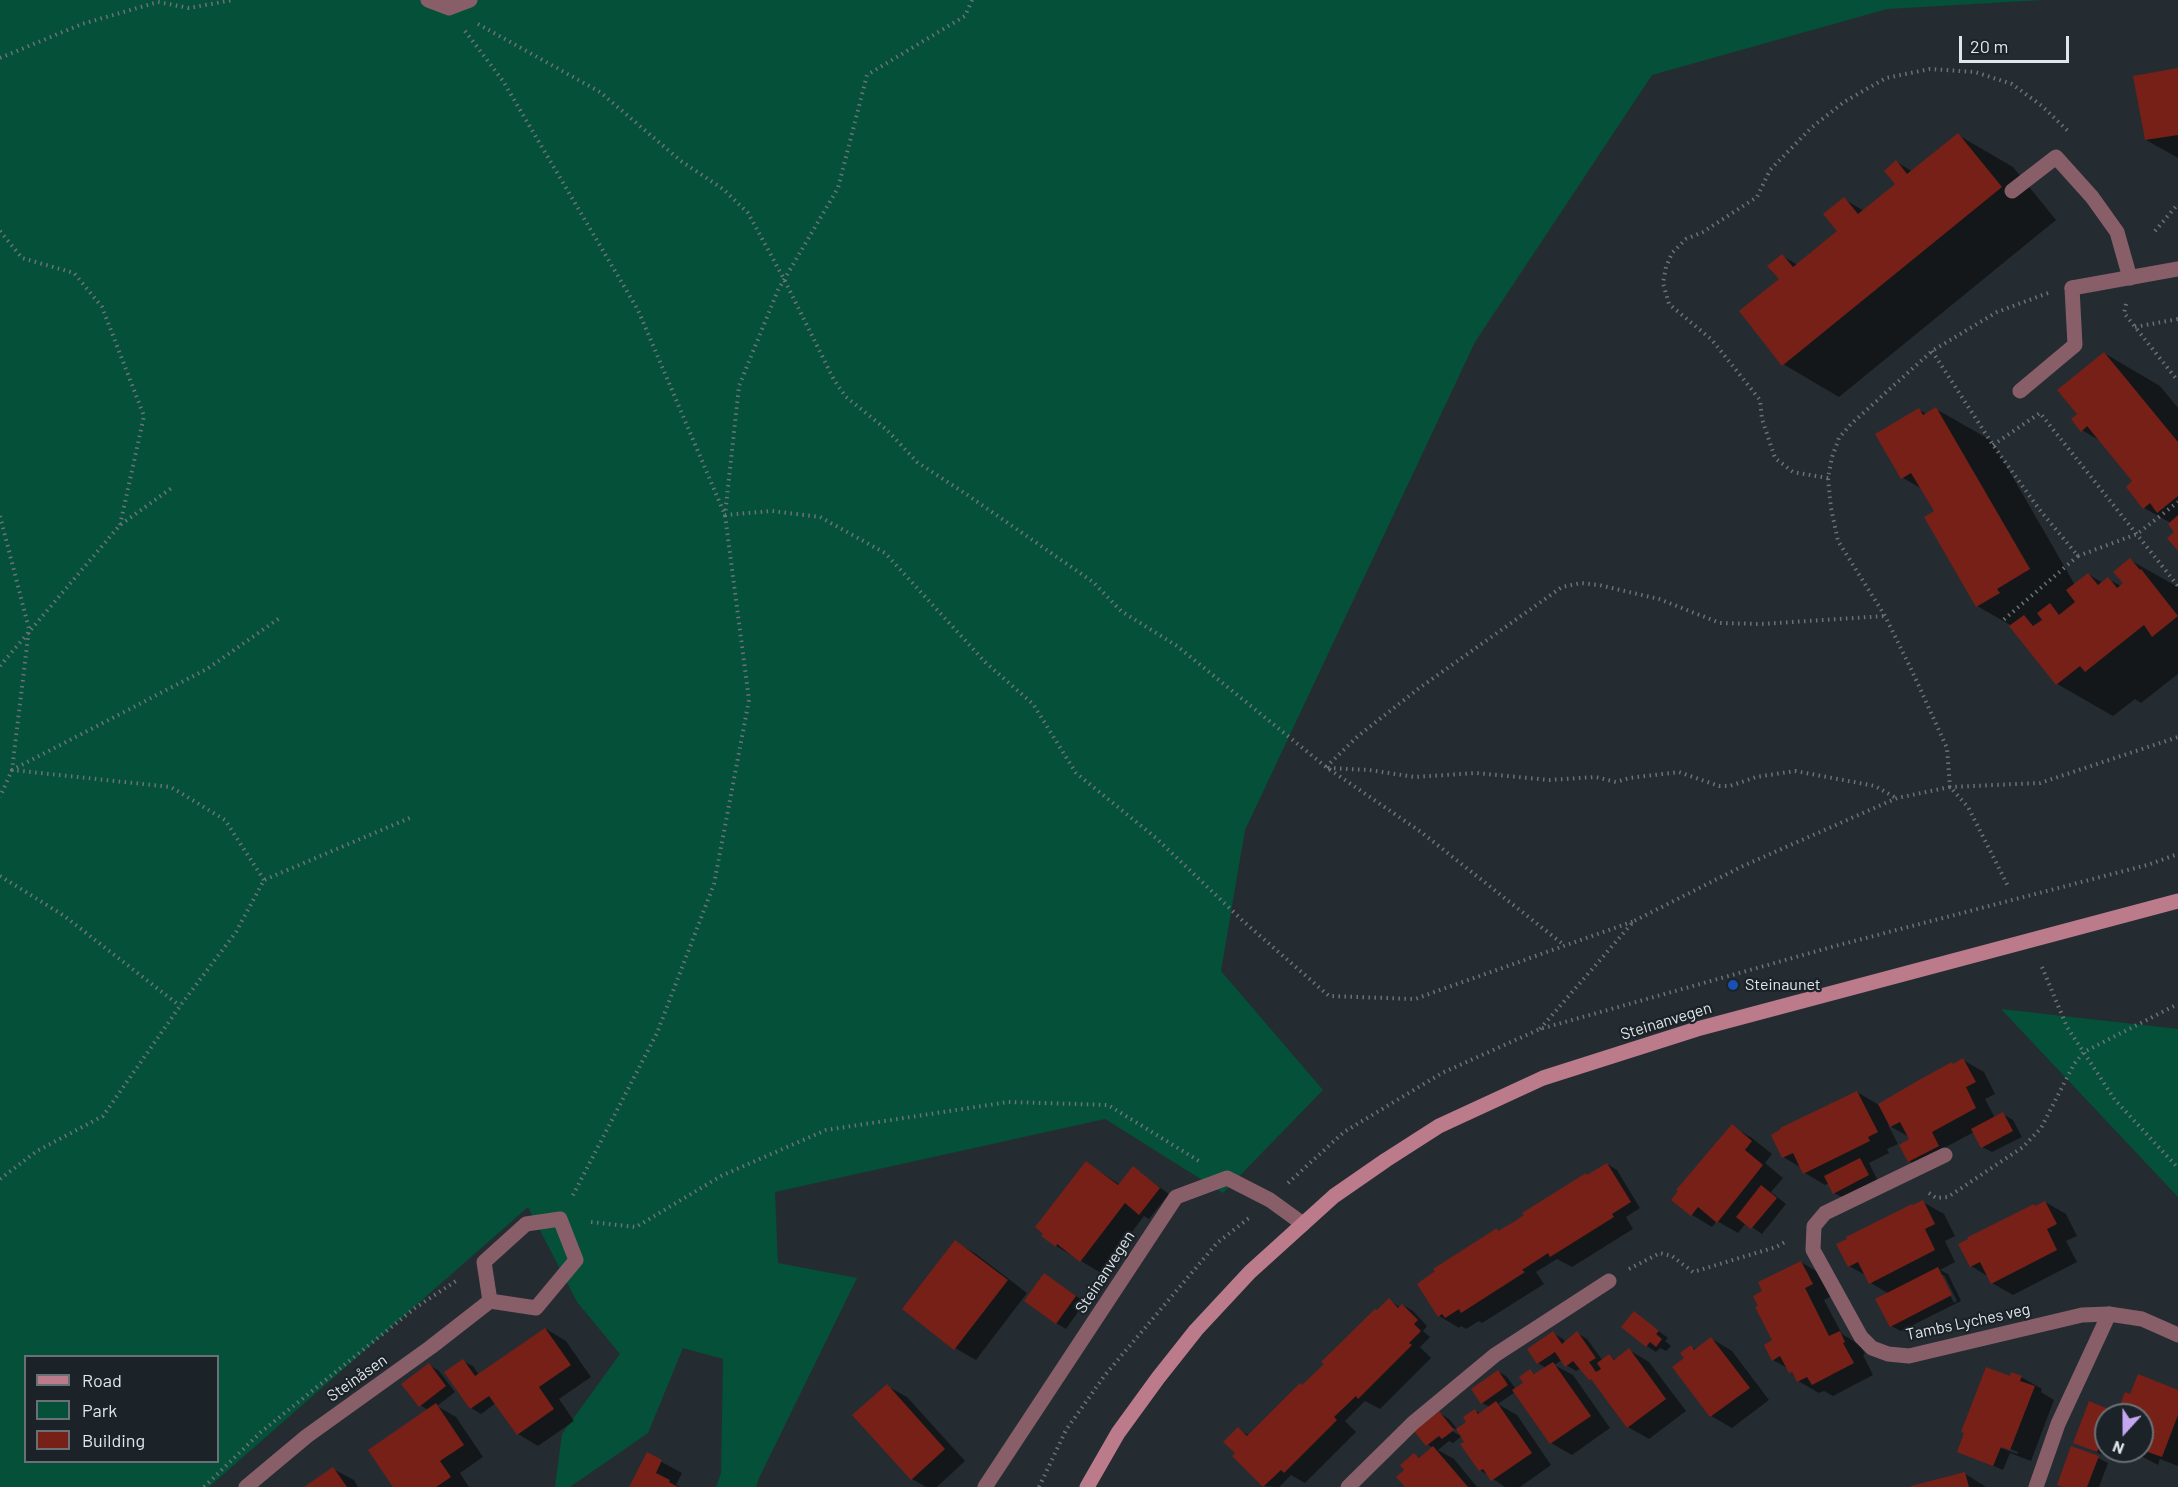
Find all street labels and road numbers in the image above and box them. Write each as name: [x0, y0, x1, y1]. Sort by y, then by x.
street label: Steinanvegen: [1618, 998, 1714, 1044]
street label: Steinanvegen: [1071, 1227, 1139, 1317]
street label: Tambs Lyches veg: [1904, 1299, 2032, 1345]
street label: Steinåsen: [323, 1350, 391, 1406]

